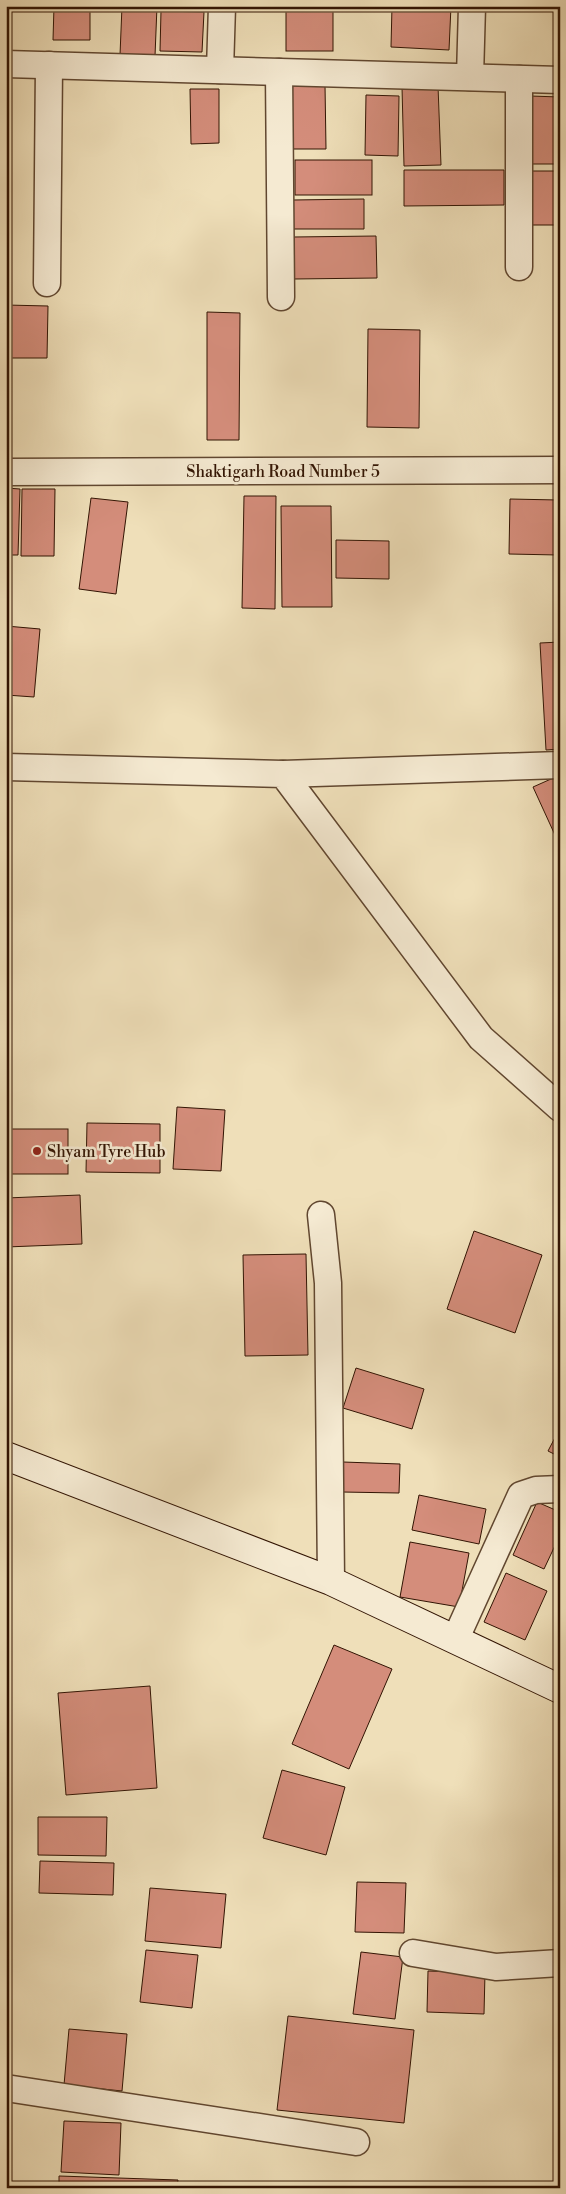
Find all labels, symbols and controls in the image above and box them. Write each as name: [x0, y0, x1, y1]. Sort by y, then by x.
street label: Shaktigarh Road Number 5: [186, 462, 380, 482]
place label: Shyam Tyre Hub: [47, 1142, 166, 1162]
marker: Shyam Tyre Hub: [31, 1145, 43, 1157]

